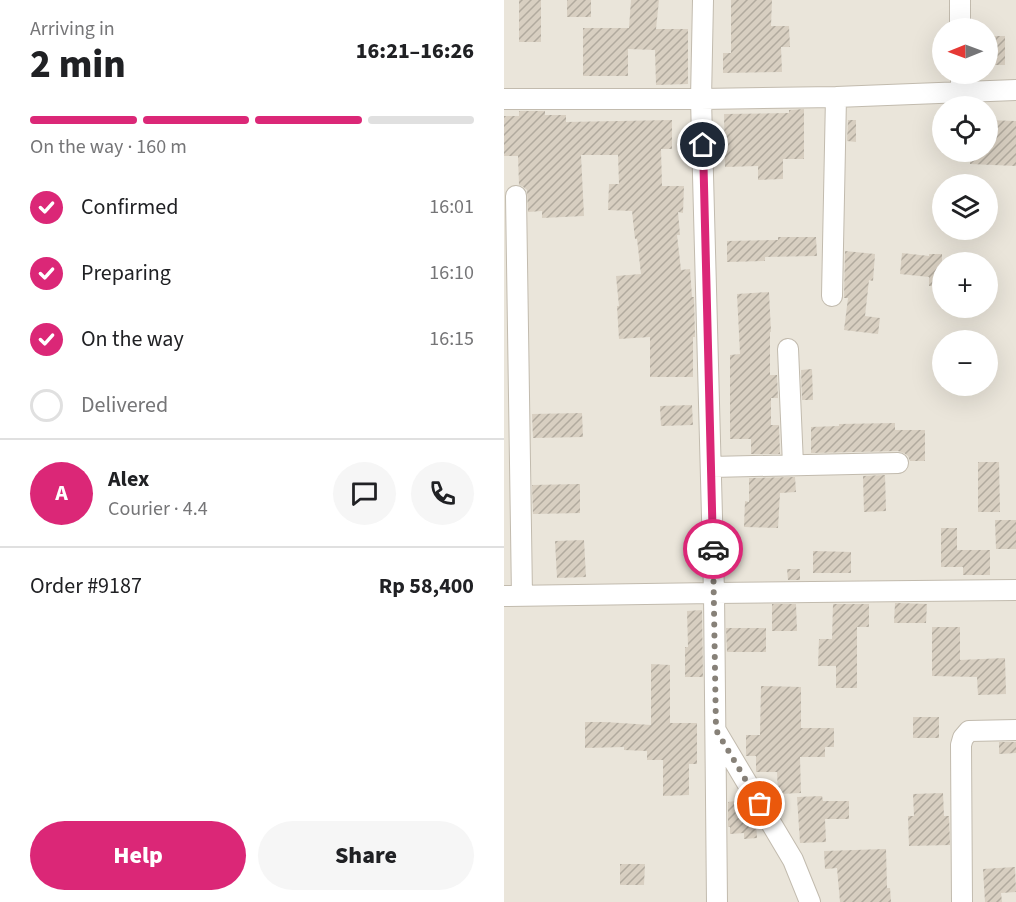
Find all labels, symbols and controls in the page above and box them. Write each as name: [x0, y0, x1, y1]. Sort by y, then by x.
text: Arriving in: [30, 15, 115, 43]
north arrow: [932, 18, 998, 84]
map controls: [932, 18, 998, 396]
text: 16:21–16:26: [356, 35, 474, 67]
text: 2 min: [30, 37, 126, 93]
button: locate: [932, 96, 998, 162]
pin: [677, 119, 728, 170]
icon: home: [686, 128, 719, 161]
text: On the way · 160 m: [30, 133, 187, 161]
button: layers: [932, 174, 998, 240]
icon: check: [30, 191, 63, 224]
text: Confirmed: [81, 191, 178, 223]
text: 16:01: [429, 193, 474, 221]
button: +: [932, 252, 998, 318]
icon: check: [30, 257, 63, 290]
text: Preparing: [81, 257, 171, 289]
text: 16:10: [429, 259, 474, 287]
icon: check: [30, 323, 63, 356]
text: On the way: [81, 323, 184, 355]
text: 16:15: [429, 325, 474, 353]
button: −: [932, 330, 998, 396]
text: Delivered: [81, 389, 168, 421]
button: chat: [333, 462, 396, 525]
button: phone: [411, 462, 474, 525]
text: Alex: [108, 463, 149, 495]
text: A: [55, 477, 68, 509]
text: Courier · 4.4: [108, 495, 208, 523]
courier: [683, 519, 743, 579]
icon: car: [697, 533, 730, 566]
text: Order #9187: [30, 570, 142, 602]
text: Rp 58,400: [379, 570, 474, 602]
pin: [734, 778, 785, 829]
icon: bag: [743, 787, 776, 820]
button: Help: [30, 821, 246, 890]
button: Share: [258, 821, 474, 890]

